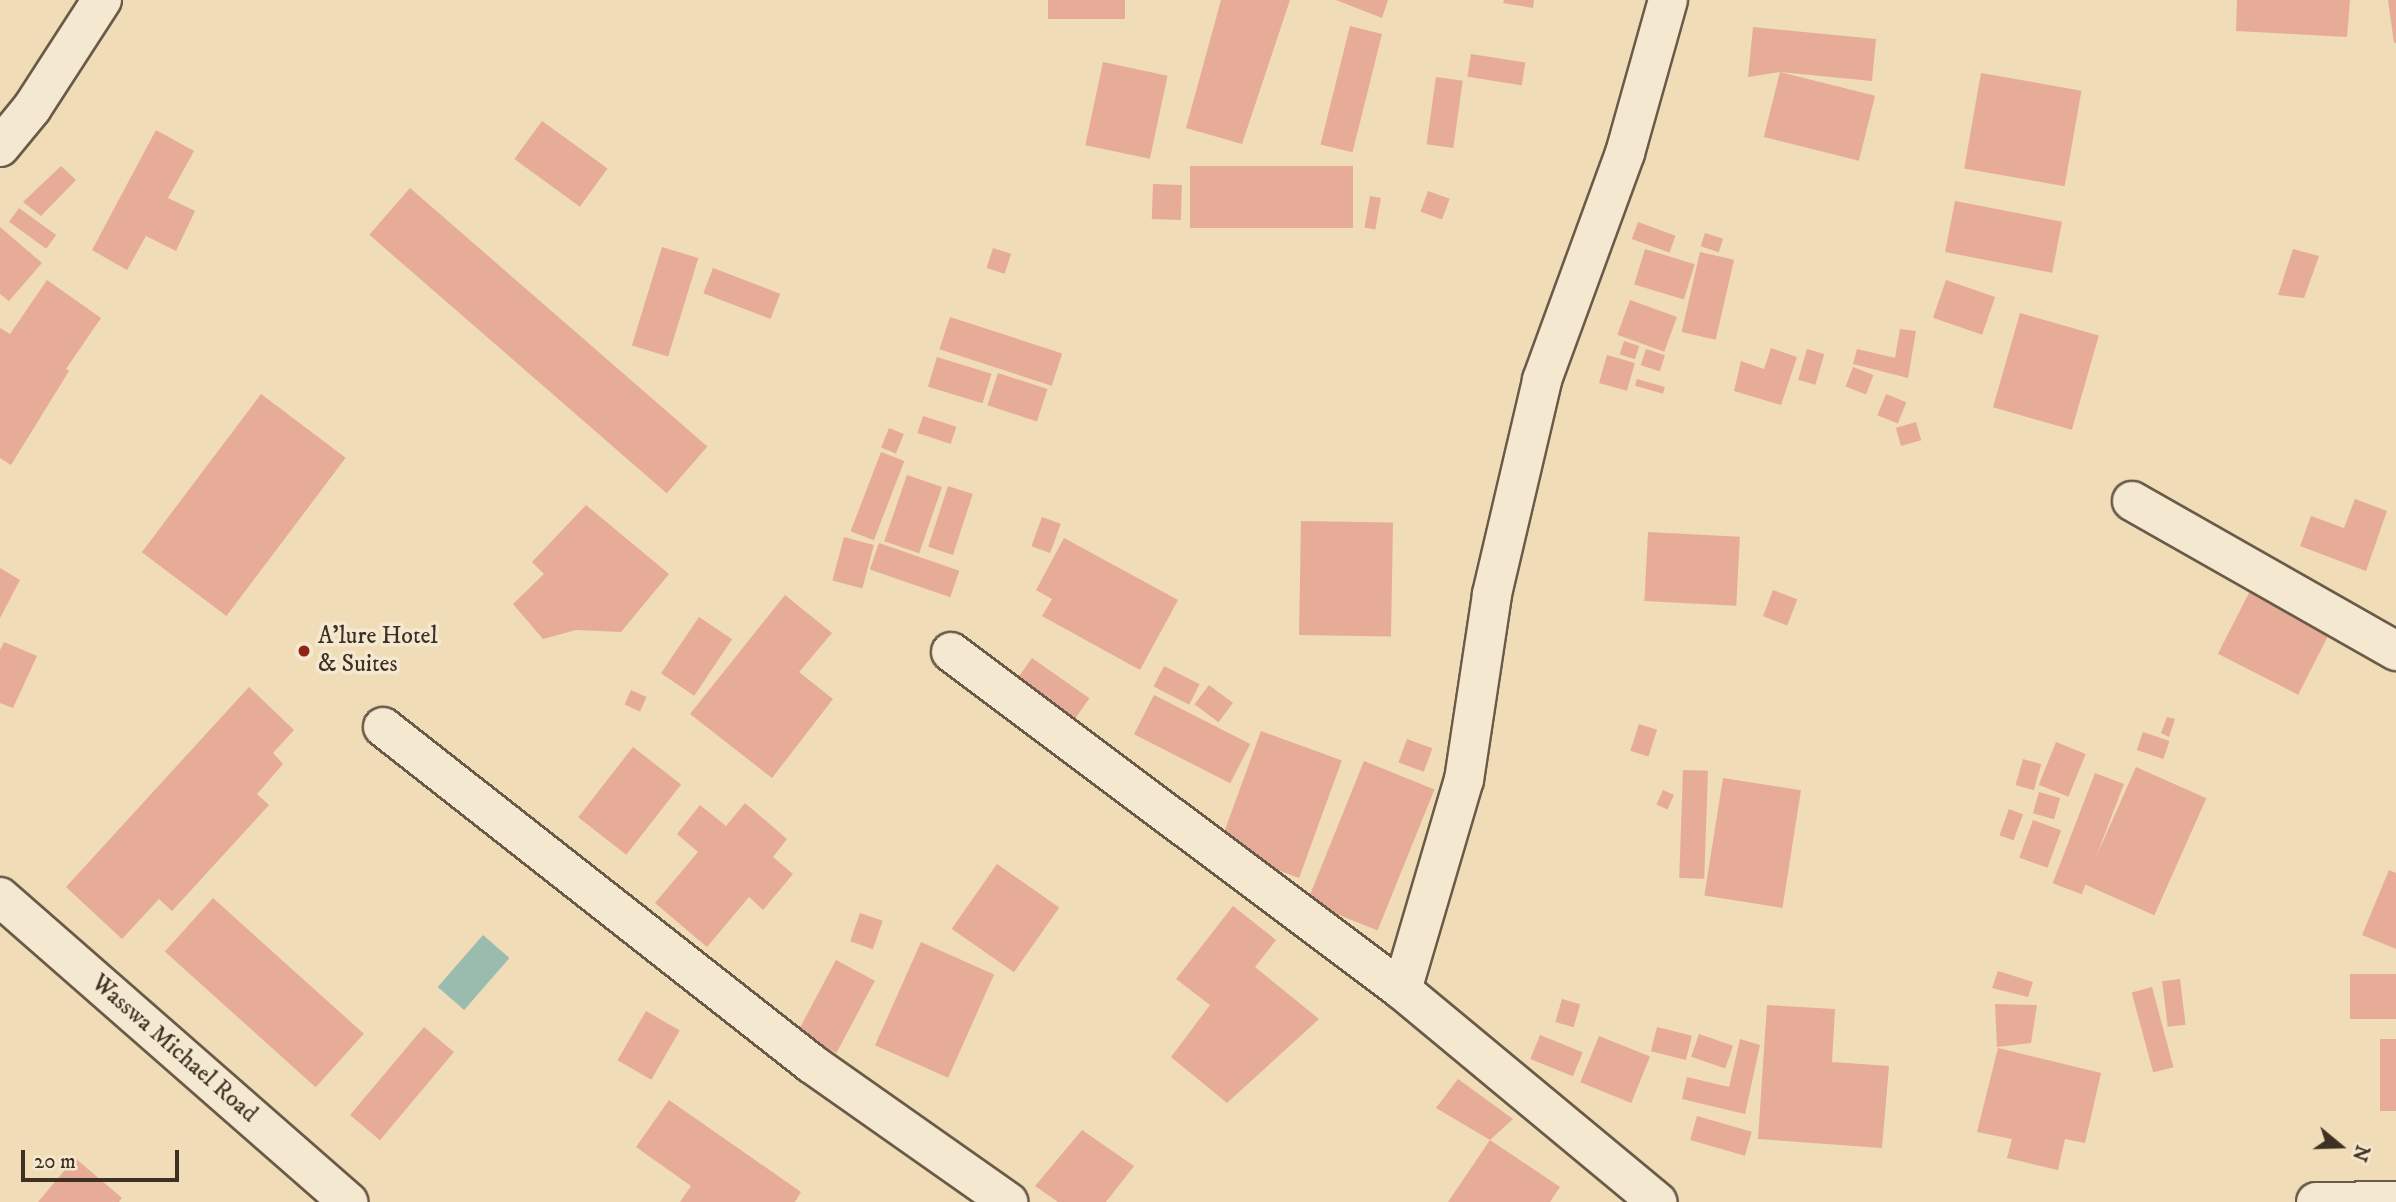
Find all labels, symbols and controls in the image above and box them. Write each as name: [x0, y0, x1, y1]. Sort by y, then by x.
place label: A'lure Hotel & Suites: [318, 623, 438, 679]
marker: A'lure Hotel & Suites: [296, 643, 312, 659]
street label: Wasswa Michael Road: [85, 969, 263, 1129]
north arrow: [2305, 1111, 2375, 1181]
scale bar: [24, 1136, 182, 1180]
text: N: [2347, 1142, 2374, 1164]
text: 20 m: [34, 1149, 76, 1175]

